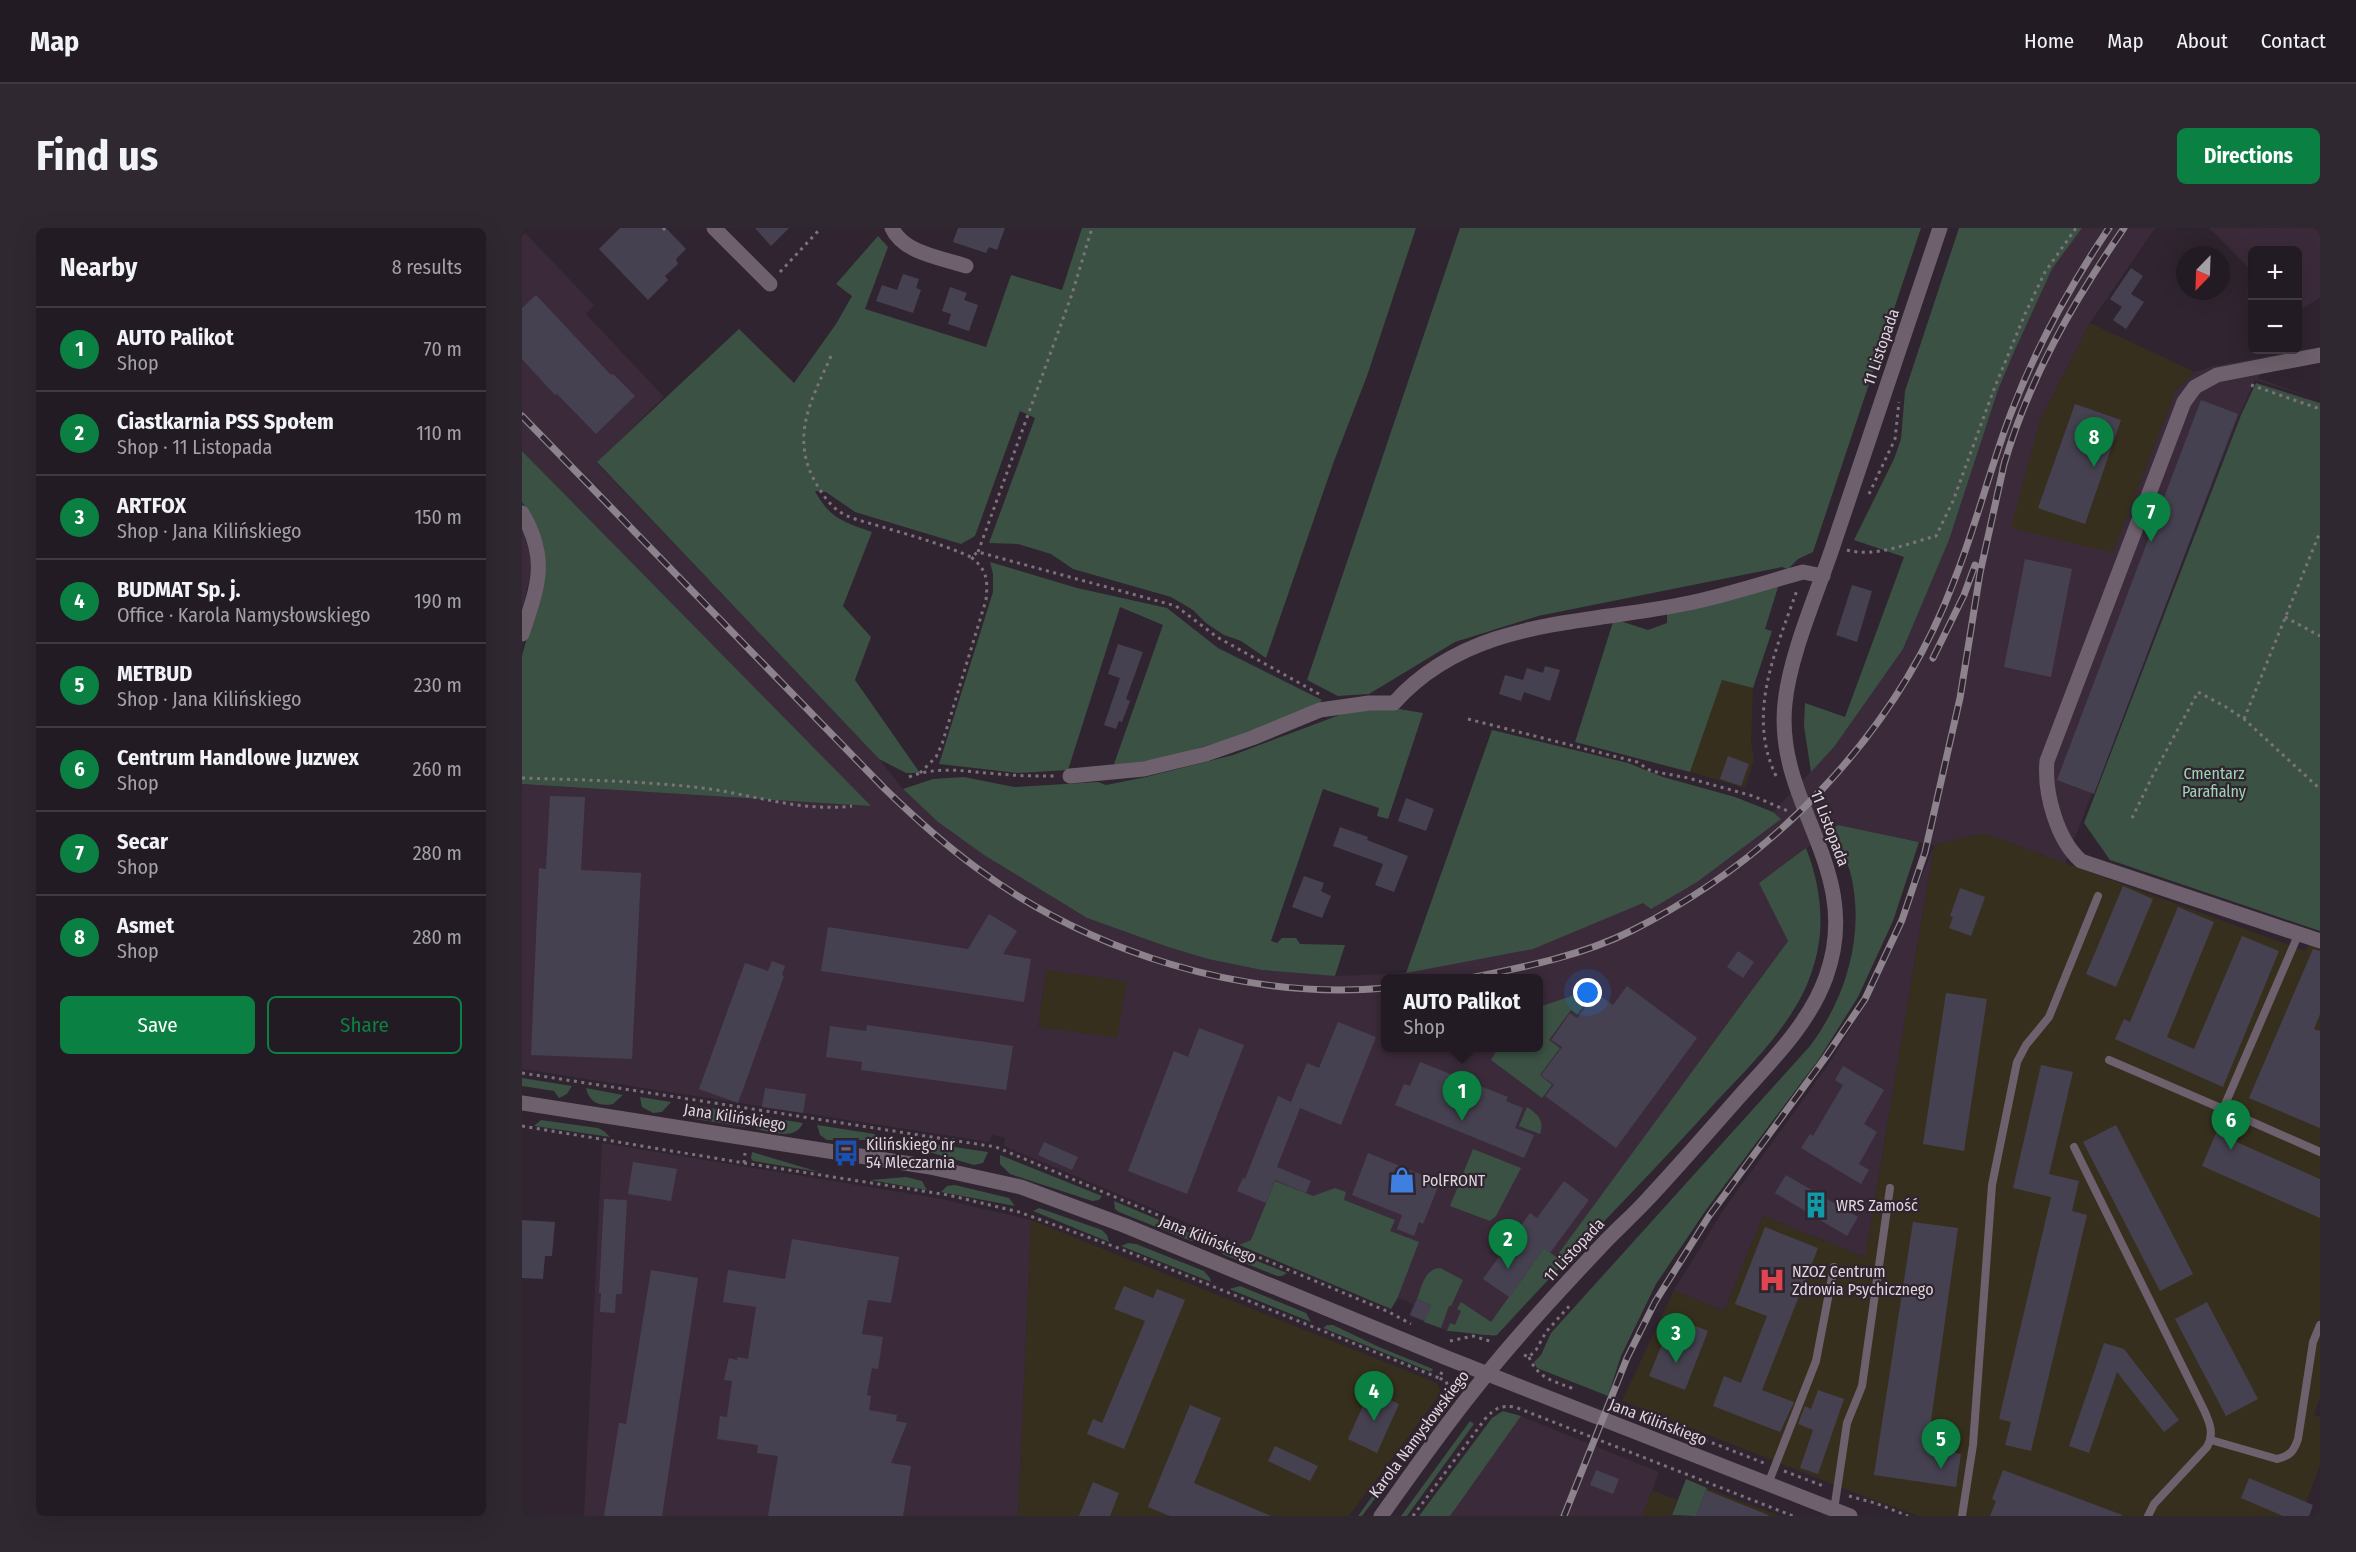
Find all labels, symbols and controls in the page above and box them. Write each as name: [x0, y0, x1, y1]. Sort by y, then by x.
text: Map: [30, 25, 79, 58]
text: Home: [2024, 28, 2074, 54]
text: Map: [2107, 28, 2144, 54]
text: About: [2177, 28, 2228, 54]
text: Contact: [2261, 28, 2326, 54]
button: Directions: [2177, 128, 2320, 184]
text: Find us: [36, 131, 158, 181]
north arrow: [2176, 246, 2230, 300]
map controls: [2248, 246, 2302, 354]
button: +: [2248, 246, 2302, 300]
text: Nearby: [60, 252, 137, 283]
text: 8 results: [392, 255, 462, 279]
button: −: [2248, 300, 2302, 354]
street label: 11 Listopada: [1859, 306, 1903, 388]
text: AUTO Palikot: [117, 324, 234, 351]
text: 1: [75, 337, 84, 361]
text: 70 m: [424, 337, 462, 361]
text: Shop: [117, 351, 159, 375]
text: Ciastkarnia PSS Społem: [117, 408, 334, 435]
pin: 8: [2074, 418, 2114, 467]
text: 2: [75, 421, 84, 445]
text: 110 m: [416, 421, 462, 445]
text: Shop · 11 Listopada: [117, 435, 272, 459]
text: ARTFOX: [117, 492, 186, 519]
pin: 7: [2132, 492, 2170, 542]
text: 3: [75, 505, 84, 529]
text: 150 m: [415, 505, 462, 529]
text: Shop · Jana Kilińskiego: [117, 519, 301, 543]
text: BUDMAT Sp. j.: [117, 576, 241, 603]
text: 4: [74, 589, 85, 613]
text: 190 m: [414, 589, 462, 613]
text: Office · Karola Namysłowskiego: [117, 603, 371, 627]
text: METBUD: [117, 660, 192, 687]
text: 5: [75, 673, 84, 697]
text: 230 m: [414, 673, 462, 697]
text: Shop · Jana Kilińskiego: [117, 687, 301, 711]
text: Centrum Handlowe Juzwex: [117, 744, 359, 771]
text: 6: [74, 757, 85, 781]
text: 260 m: [413, 757, 462, 781]
park label: Cmentarz Parafialny: [2182, 764, 2247, 801]
text: Shop: [117, 771, 159, 795]
street label: 11 Listopada: [1807, 787, 1853, 869]
text: Secar: [117, 828, 168, 855]
text: 7: [75, 841, 84, 865]
text: 280 m: [413, 841, 462, 865]
text: Shop: [117, 855, 159, 879]
text: Asmet: [117, 912, 174, 939]
text: 8: [74, 925, 85, 949]
text: 280 m: [413, 925, 462, 949]
text: Shop: [117, 939, 159, 963]
popup: [1381, 974, 1543, 1052]
your location: [1573, 978, 1602, 1007]
text: AUTO Palikot: [1404, 988, 1520, 1015]
button: Save: [60, 996, 255, 1054]
button: Share: [267, 996, 462, 1054]
text: Shop: [1404, 1015, 1445, 1039]
pin: 1: [1442, 1072, 1482, 1121]
street label: Jana Kilińskiego: [682, 1100, 788, 1134]
pin: 6: [2212, 1100, 2250, 1150]
place label: Kilińskiego nr 54 Mleczarnia: [866, 1135, 955, 1172]
bus stop icon: Kilińskiego nr 54 Mleczarnia: [831, 1138, 861, 1168]
shop icon: PolFRONT: [1387, 1165, 1417, 1195]
place label: PolFRONT: [1422, 1171, 1486, 1190]
building icon: WRS Zamość: [1801, 1190, 1831, 1220]
place label: WRS Zamość: [1836, 1196, 1918, 1215]
street label: Jana Kilińskiego: [1157, 1211, 1259, 1267]
street label: 11 Listopada: [1540, 1214, 1608, 1286]
pin: 2: [1488, 1220, 1528, 1269]
place label: NZOZ Centrum Zdrowia Psychicznego: [1792, 1262, 1934, 1299]
hospital icon: NZOZ Centrum Zdrowia Psychicznego: [1757, 1265, 1787, 1295]
pin: 3: [1656, 1314, 1696, 1363]
street label: Karola Namysłowskiego: [1365, 1367, 1473, 1501]
pin: 4: [1354, 1372, 1394, 1421]
street label: Jana Kilińskiego: [1606, 1395, 1710, 1449]
pin: 5: [1922, 1420, 1960, 1469]

